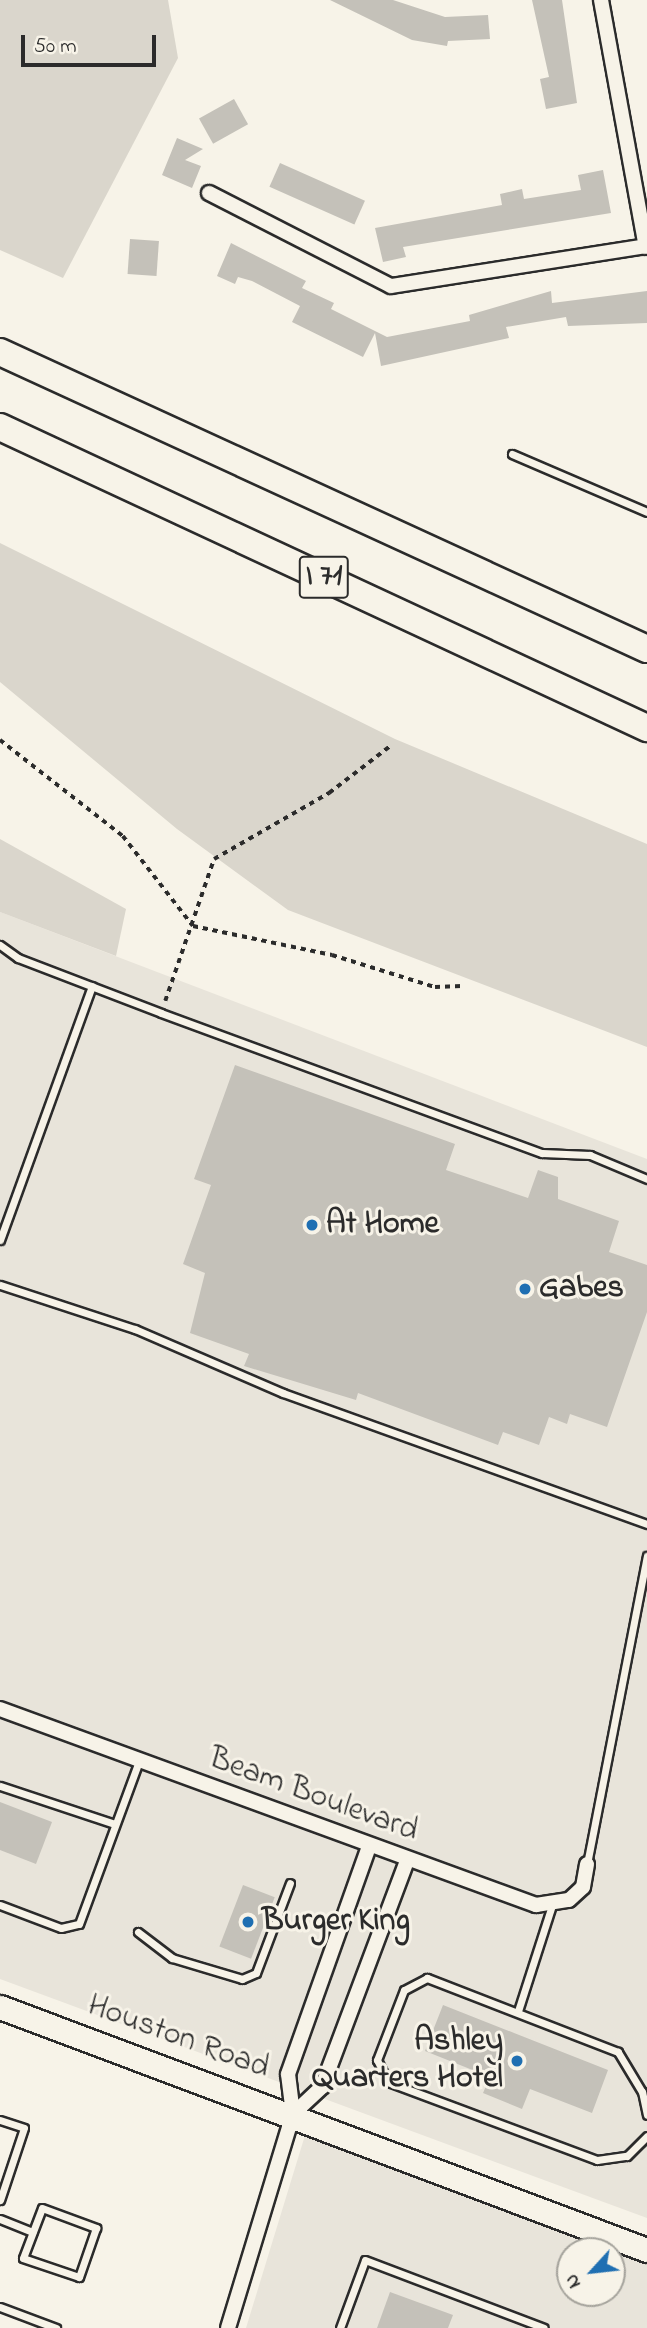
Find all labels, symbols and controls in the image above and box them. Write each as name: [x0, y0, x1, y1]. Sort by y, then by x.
scale bar: [24, 21, 159, 65]
text: 50 m: [34, 32, 77, 62]
road number: I 71: [298, 550, 350, 604]
place label: At Home: [326, 1206, 439, 1244]
marker: At Home: [304, 1217, 320, 1233]
place label: Gabes: [539, 1270, 624, 1308]
marker: Gabes: [517, 1281, 533, 1297]
street label: Beam Boulevard: [203, 1740, 423, 1852]
place label: Burger King: [262, 1903, 410, 1941]
marker: Burger King: [240, 1914, 256, 1930]
street label: Houston Road: [82, 1987, 274, 2089]
place label: Ashley Quarters Hotel: [312, 2024, 503, 2099]
marker: Ashley Quarters Hotel: [509, 2053, 525, 2069]
north arrow: [556, 2237, 626, 2307]
text: N: [559, 2269, 589, 2293]

